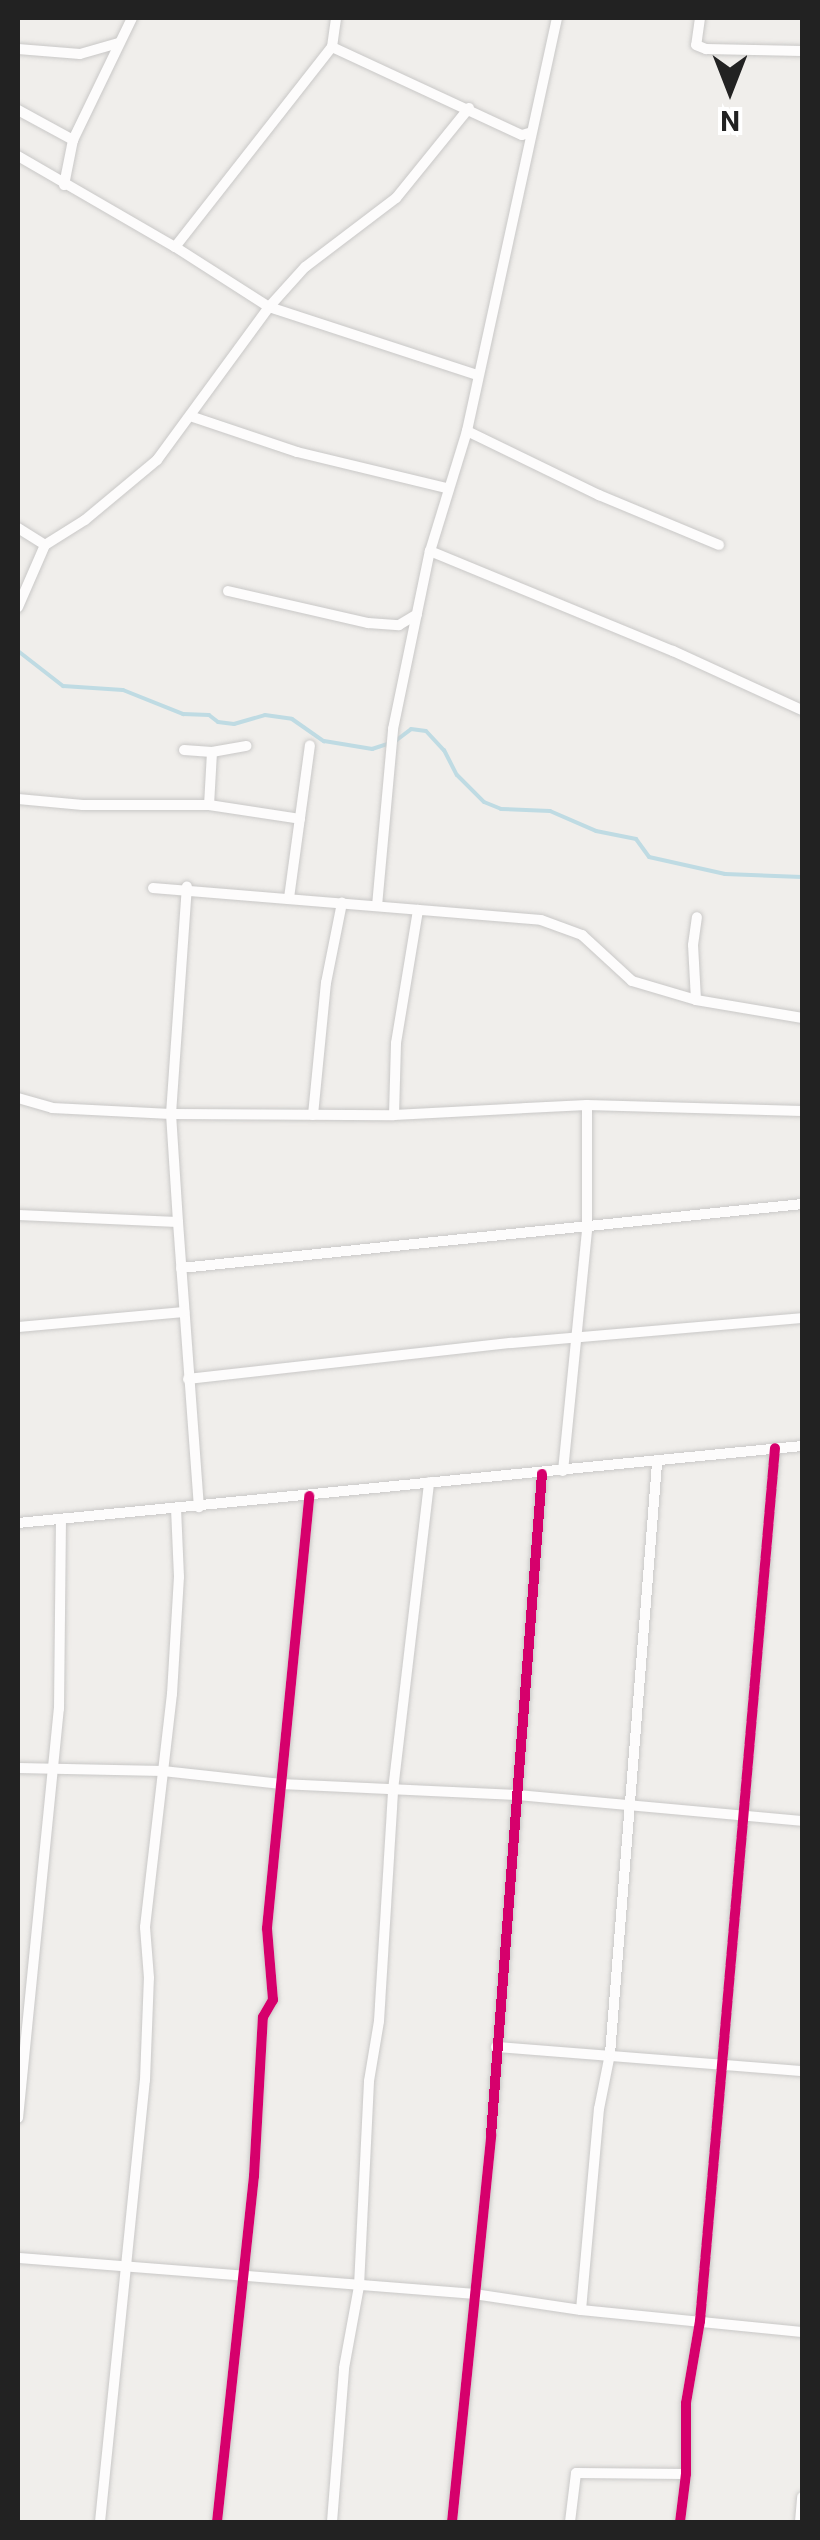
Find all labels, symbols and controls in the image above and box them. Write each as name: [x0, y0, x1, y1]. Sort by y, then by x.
north arrow: [680, 40, 780, 140]
text: N: [720, 104, 740, 137]

